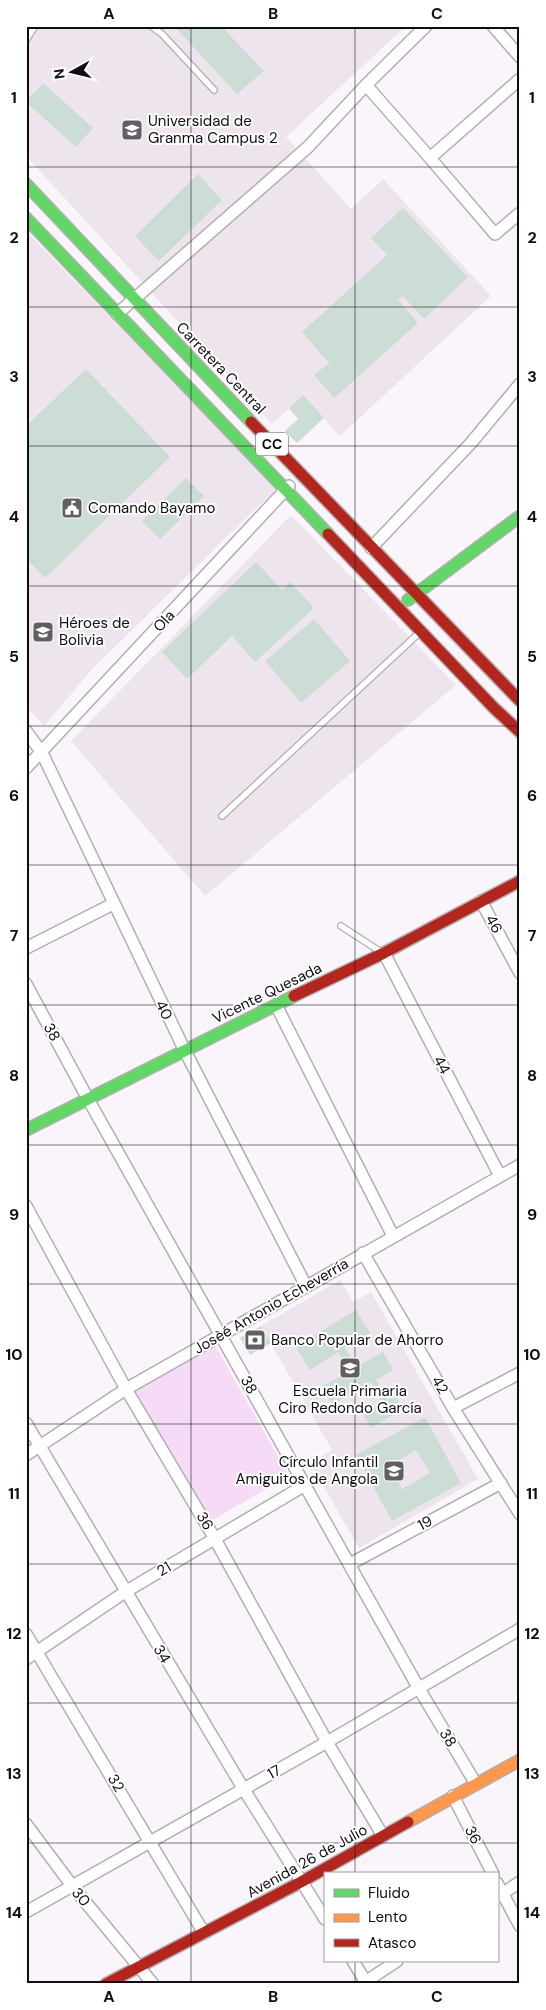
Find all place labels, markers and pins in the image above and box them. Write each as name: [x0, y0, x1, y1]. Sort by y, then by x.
place label: Universidad de Granma Campus 2: [148, 111, 278, 148]
school or university icon: Universidad de Granma Campus 2: [120, 118, 144, 142]
public building icon: Comando Bayamo: [60, 496, 84, 520]
place label: Comando Bayamo: [88, 498, 215, 518]
place label: Héroes de Bolivia: [59, 613, 130, 650]
school or university icon: Héroes de Bolivia: [31, 620, 55, 644]
bank icon: Banco Popular de Ahorro: [243, 1328, 267, 1352]
place label: Banco Popular de Ahorro: [271, 1330, 444, 1350]
school or university icon: Escuela Primaria Ciro Redondo García: [338, 1356, 362, 1380]
place label: Escuela Primaria Ciro Redondo García: [278, 1381, 422, 1418]
place label: Círculo Infantil Amiguitos de Angola: [235, 1452, 378, 1489]
school or university icon: Círculo Infantil Amiguitos de Angola: [382, 1459, 406, 1483]

